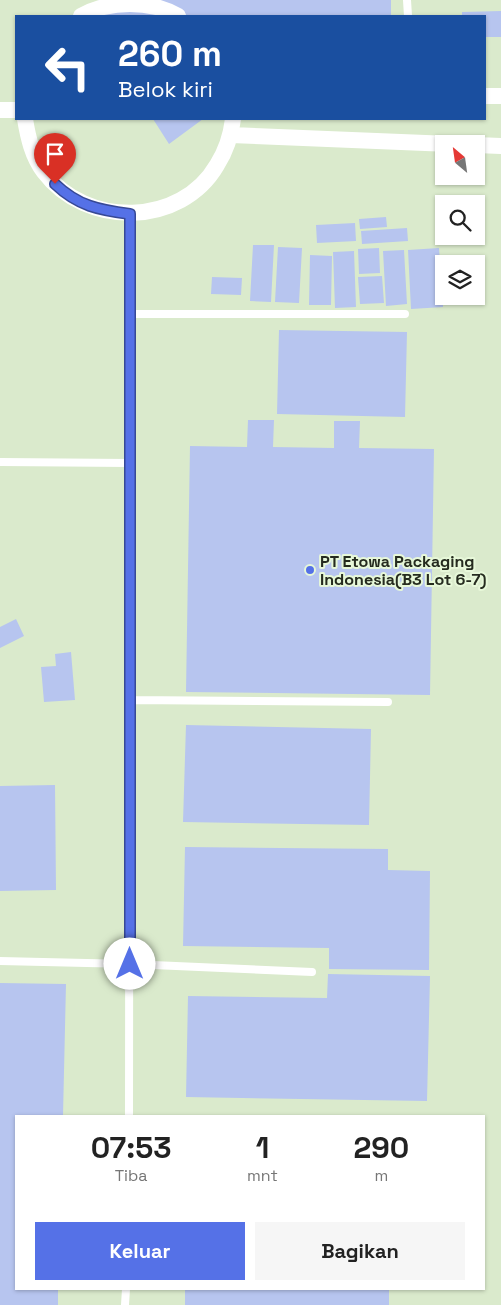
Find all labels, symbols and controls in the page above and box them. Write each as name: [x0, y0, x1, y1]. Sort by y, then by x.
text: 260 m: [118, 32, 222, 76]
icon: left: [35, 35, 100, 100]
text: Belok kiri: [118, 75, 213, 103]
pin: [34, 133, 76, 184]
north arrow: [435, 135, 485, 185]
map controls: [435, 135, 485, 305]
icon: arrive: [41, 140, 69, 168]
button: search: [435, 195, 485, 245]
button: layers: [435, 255, 485, 305]
place label: PT Etowa Packaging Indonesia(B3 Lot 6-7): [320, 551, 487, 590]
marker: PT Etowa Packaging Indonesia(B3 Lot 6-7): [304, 564, 316, 576]
position arrow: [103, 937, 155, 989]
text: 07:53: [91, 1128, 171, 1167]
text: 1: [256, 1128, 269, 1167]
text: 290: [354, 1128, 409, 1167]
text: Tiba: [115, 1165, 147, 1186]
text: mnt: [247, 1165, 278, 1186]
text: m: [375, 1165, 388, 1186]
button: Keluar: [35, 1222, 245, 1280]
button: Bagikan: [255, 1222, 465, 1280]

